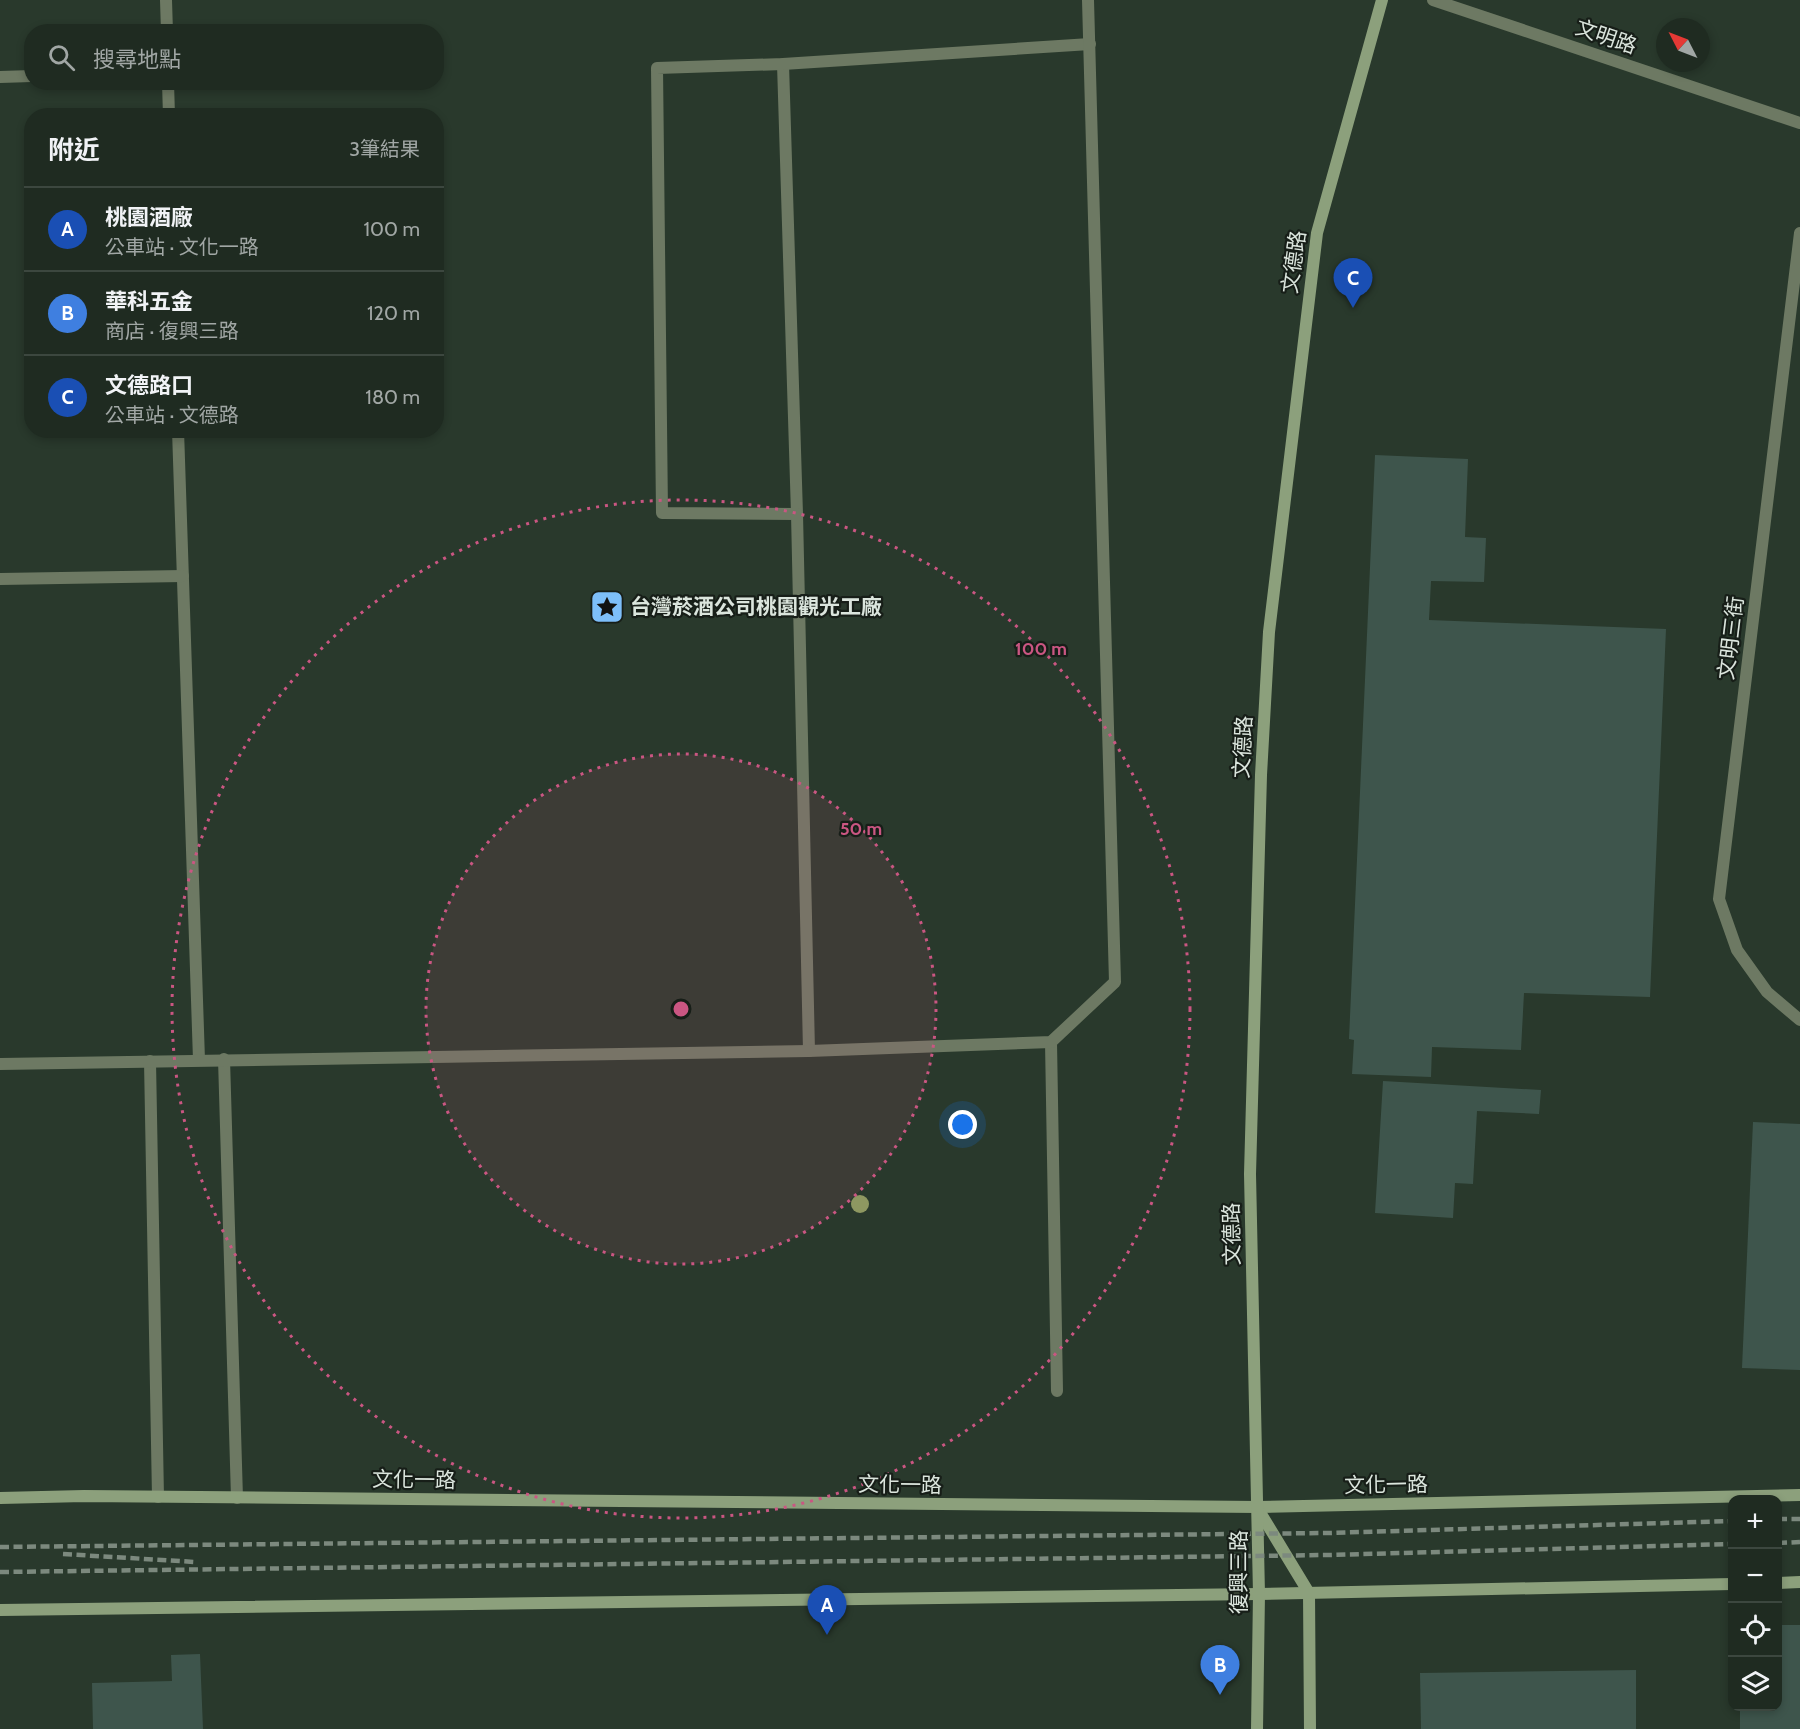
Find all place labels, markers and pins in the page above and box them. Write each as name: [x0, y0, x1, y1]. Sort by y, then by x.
pin: C: [1334, 258, 1372, 308]
place icon: 台灣菸酒公司桃園觀光工廠: [589, 589, 625, 625]
place label: 台灣菸酒公司桃園觀光工廠: [630, 594, 882, 619]
centre of rings: [671, 999, 691, 1019]
pin: A: [808, 1586, 846, 1635]
pin: B: [1200, 1646, 1240, 1695]

